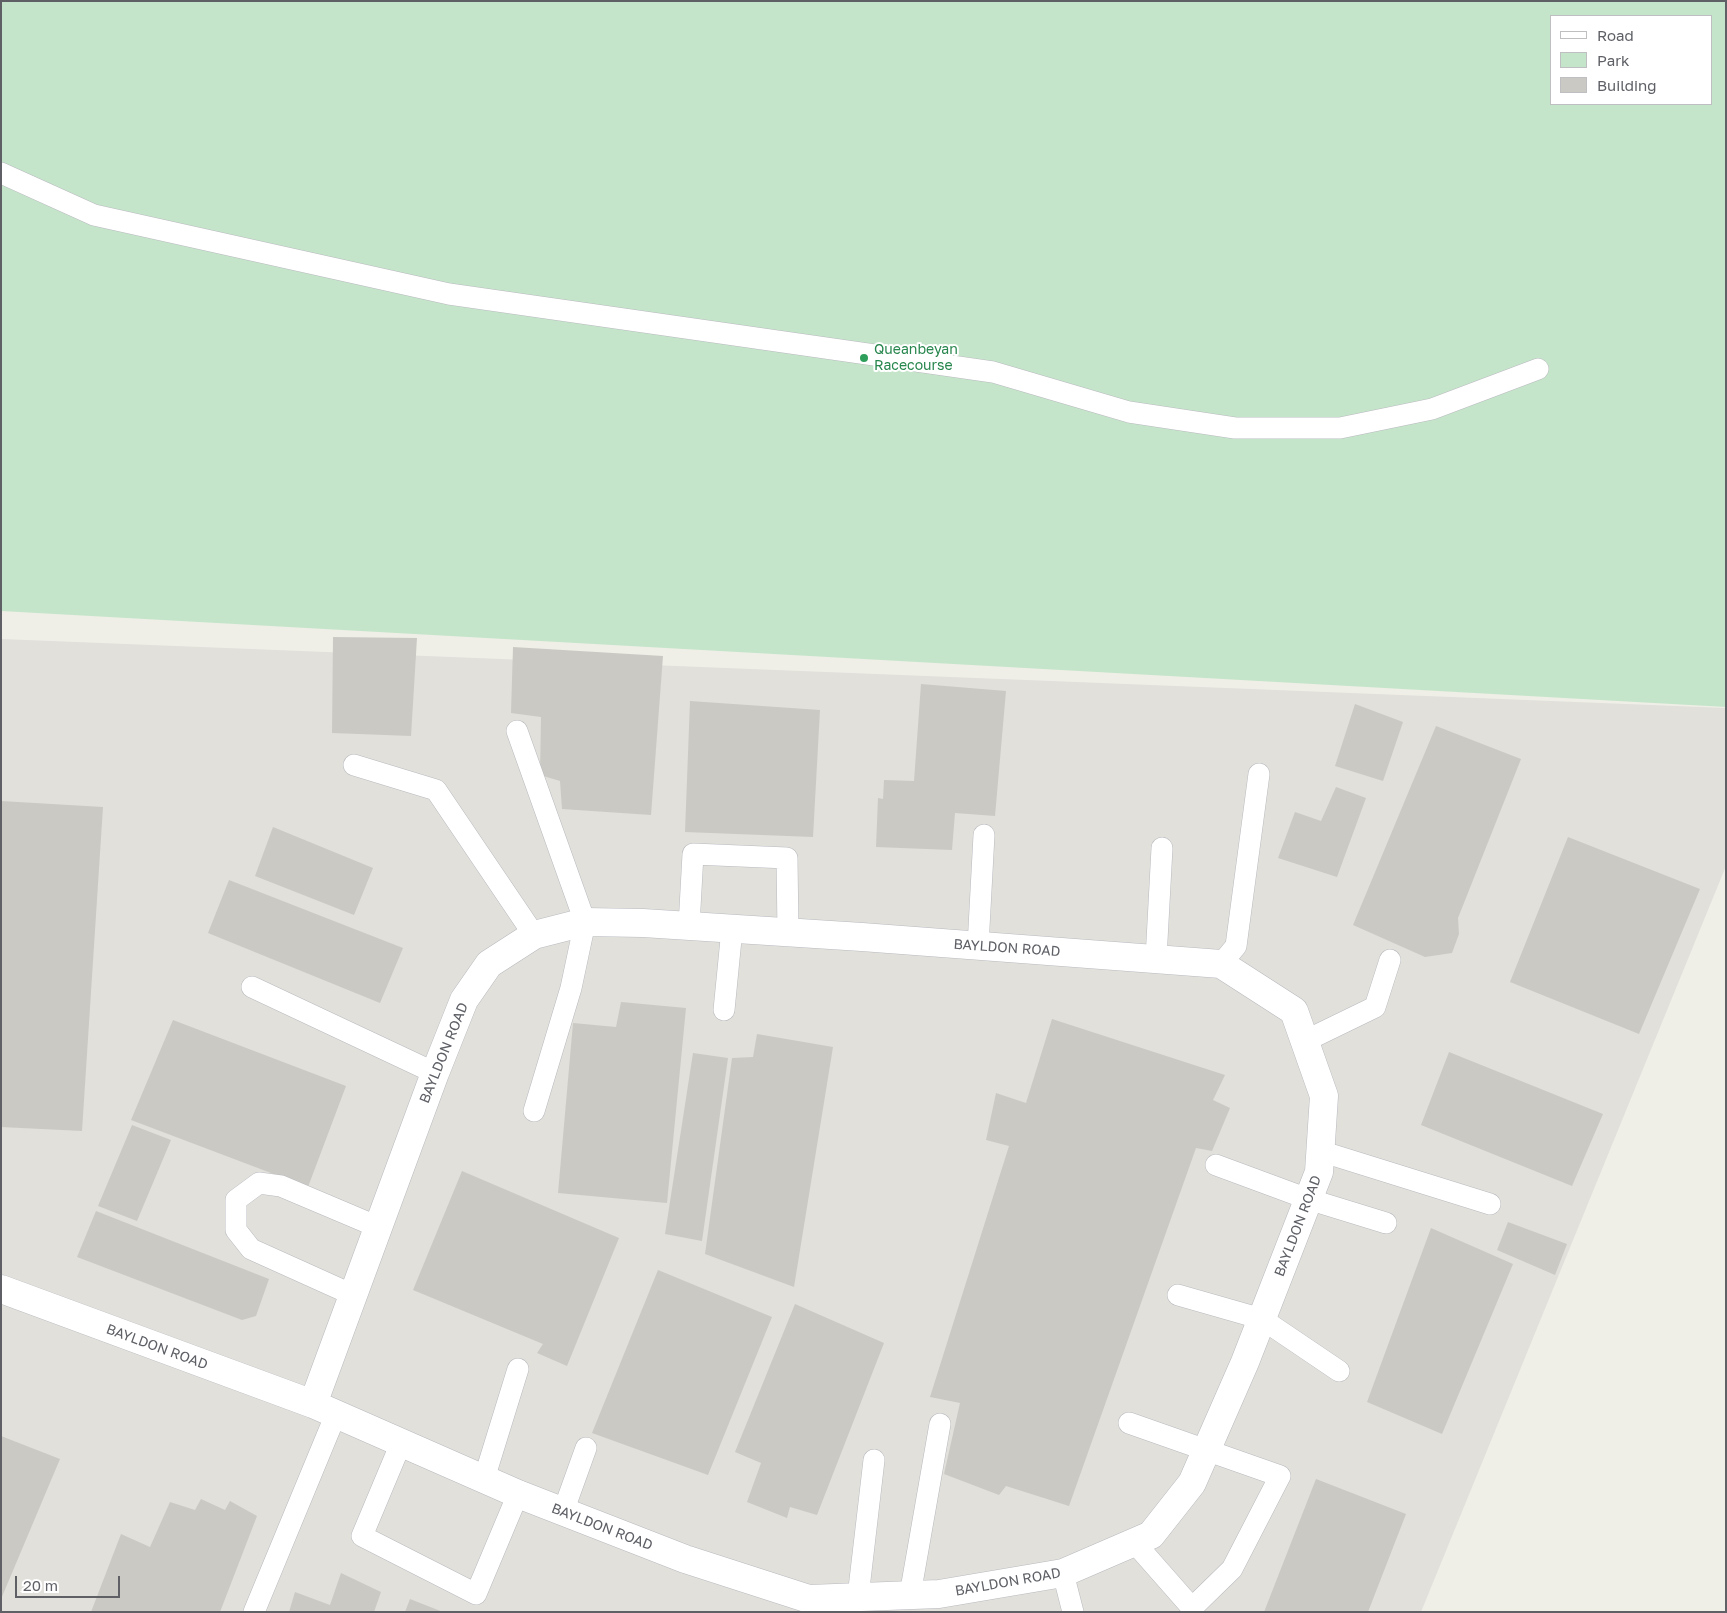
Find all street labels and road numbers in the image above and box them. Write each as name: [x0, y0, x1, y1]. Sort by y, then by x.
street label: BAYLDON ROAD: [953, 936, 1061, 960]
street label: BAYLDON ROAD: [416, 1000, 472, 1106]
street label: BAYLDON ROAD: [1271, 1173, 1325, 1279]
street label: BAYLDON ROAD: [104, 1321, 210, 1373]
street label: BAYLDON ROAD: [549, 1500, 655, 1554]
street label: BAYLDON ROAD: [954, 1564, 1062, 1600]

